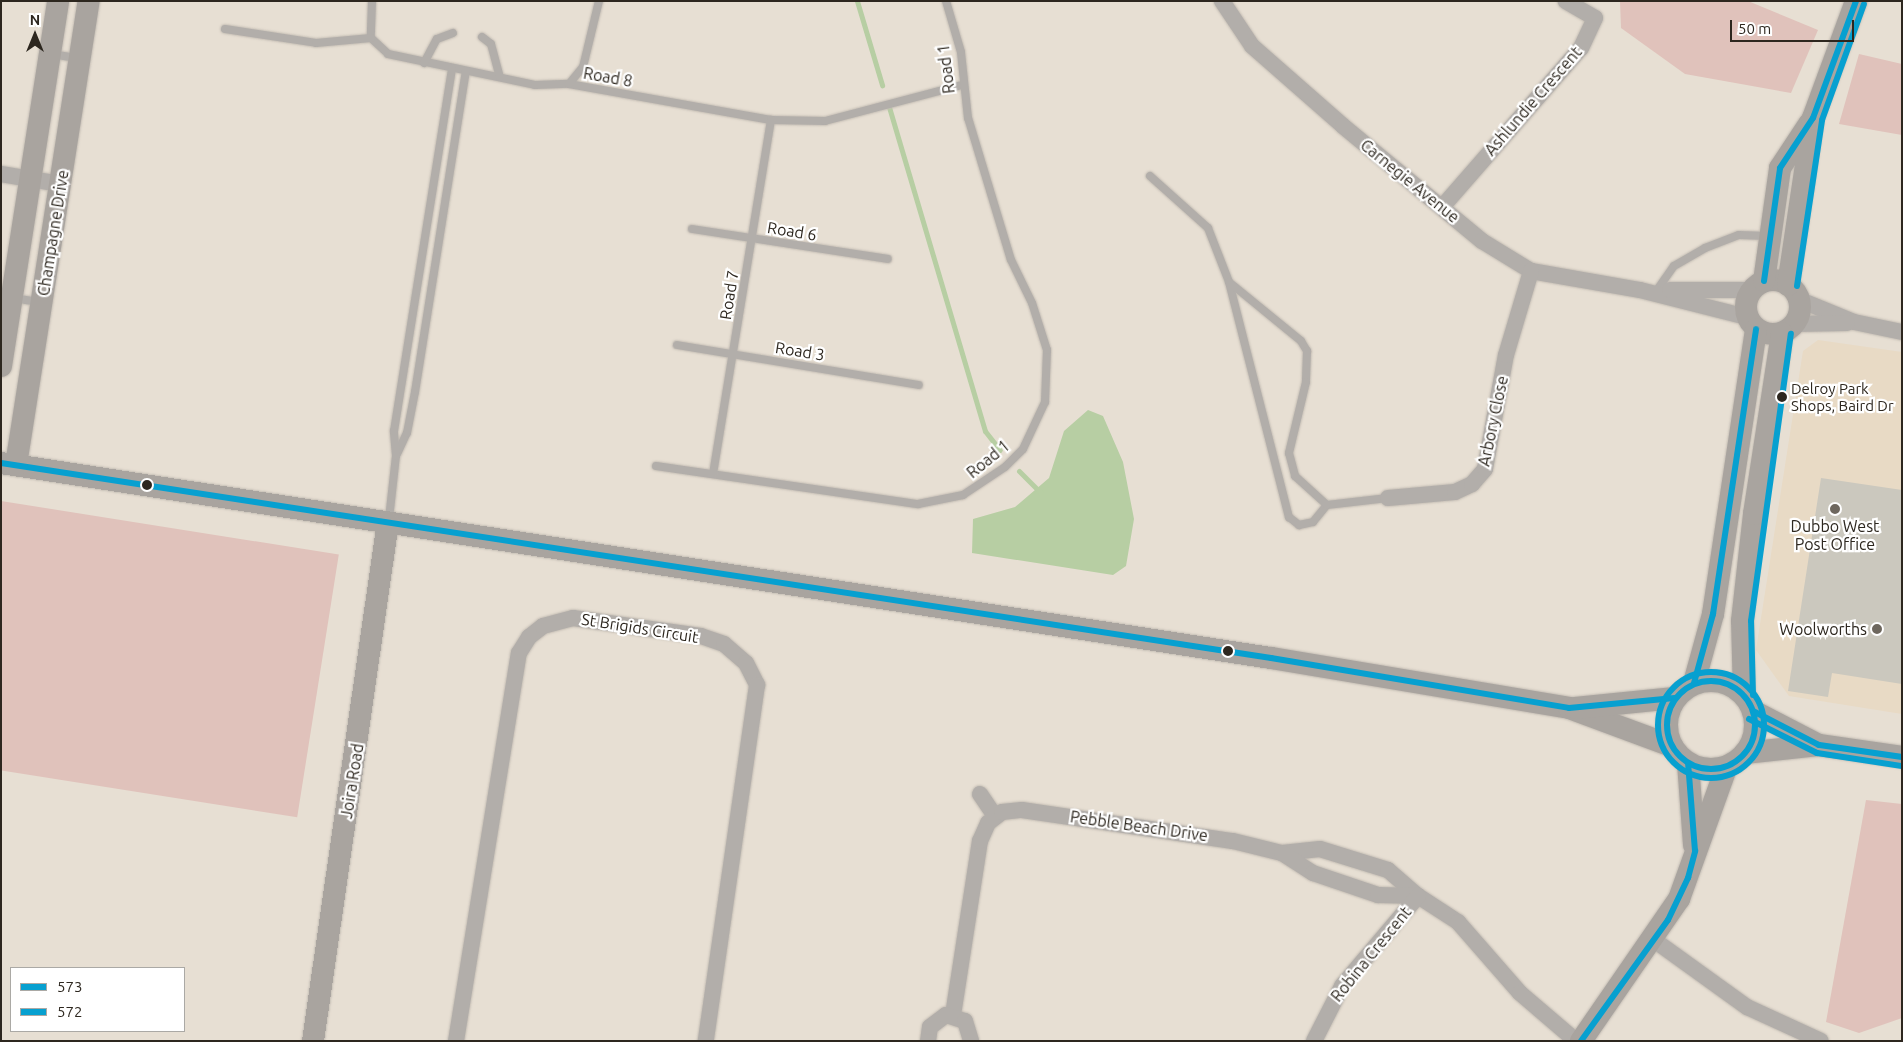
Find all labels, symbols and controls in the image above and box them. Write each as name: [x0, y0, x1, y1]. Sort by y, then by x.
north arrow: [10, 10, 60, 60]
scale bar: [1733, 10, 1857, 42]
text: N: [30, 12, 40, 28]
text: 50 m: [1738, 20, 1771, 37]
street label: Road 1: [933, 43, 959, 95]
street label: Ashlundie Crescent: [1480, 43, 1586, 159]
street label: Road 8: [582, 63, 634, 91]
street label: Carnegie Avenue: [1357, 135, 1463, 227]
street label: Champagne Drive: [34, 169, 72, 297]
street label: Road 6: [766, 218, 818, 244]
street label: Road 7: [716, 269, 742, 321]
street label: Road 3: [774, 338, 826, 364]
street label: Arbory Close: [1474, 374, 1512, 468]
place label: Delroy Park Shops, Baird Dr: [1791, 379, 1894, 414]
marker: Delroy Park Shops, Baird Dr: [1777, 392, 1787, 402]
street label: Road 1: [963, 436, 1013, 482]
unlabelled marker: [142, 480, 152, 490]
marker: Dubbo West Post Office: [1829, 503, 1841, 515]
place label: Dubbo West Post Office: [1791, 516, 1879, 554]
street label: St Brigids Circuit: [580, 609, 700, 647]
place label: Woolworths: [1779, 619, 1867, 639]
marker: Woolworths: [1871, 623, 1883, 635]
unlabelled marker: [1223, 646, 1233, 656]
street label: Joira Road: [337, 742, 367, 820]
street label: Pebble Beach Drive: [1069, 807, 1209, 845]
street label: Robina Crescent: [1327, 903, 1415, 1005]
legend: [10, 967, 185, 1032]
text: 573: [57, 978, 82, 995]
text: 572: [57, 1003, 82, 1020]

